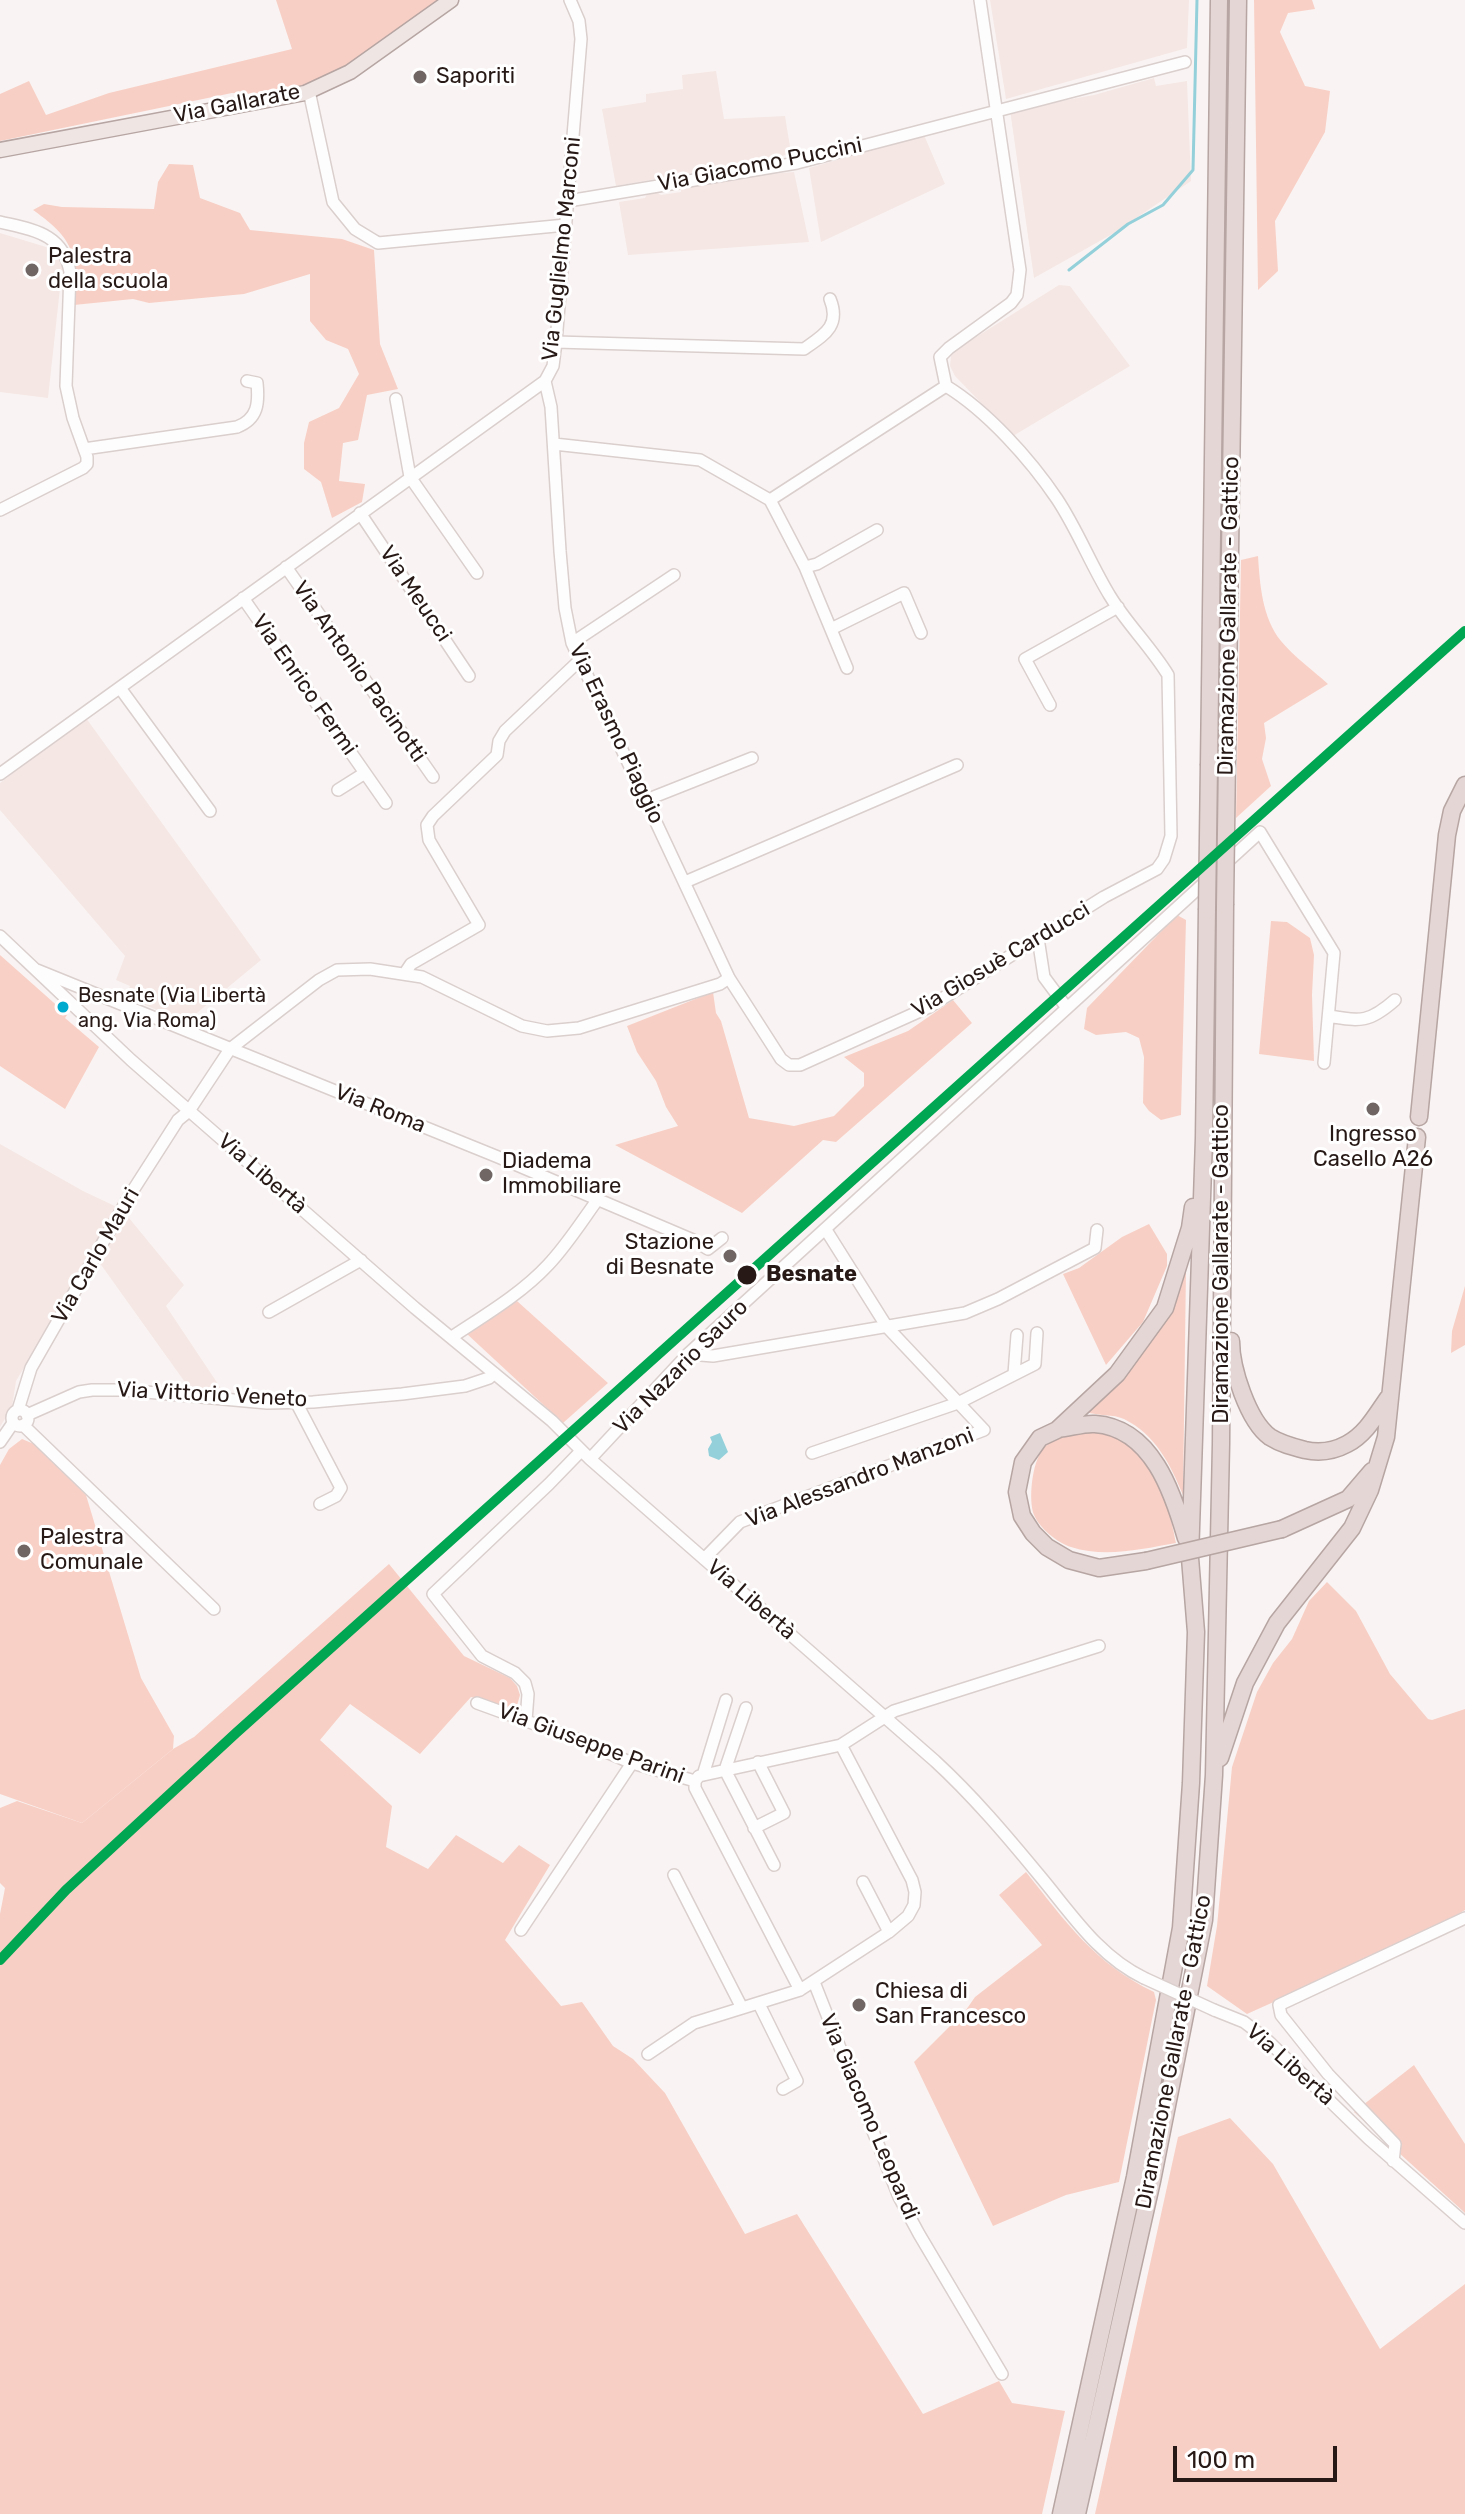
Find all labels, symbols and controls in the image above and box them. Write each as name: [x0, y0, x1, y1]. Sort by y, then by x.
place label: Saporiti: [436, 64, 515, 90]
marker: Saporiti: [411, 68, 429, 86]
street label: Via Gallarate: [172, 79, 302, 129]
street label: Via Giacomo Puccini: [656, 132, 864, 198]
street label: Via Guglielmo Marconi: [537, 135, 587, 363]
place label: Palestra della scuola: [48, 244, 168, 296]
marker: Palestra della scuola: [23, 261, 41, 279]
street label: Diramazione Gallarate - Gattico: [1213, 456, 1245, 776]
street label: Via Meucci: [373, 541, 457, 647]
street label: Via Antonio Pacinotti: [287, 576, 431, 768]
street label: Via Enrico Fermi: [246, 609, 362, 761]
street label: Via Erasmo Piaggio: [563, 640, 669, 828]
street label: Via Giosuè Carducci: [907, 896, 1095, 1024]
place label: Besnate (Via Libertà ang. Via Roma): [78, 984, 266, 1031]
marker: Besnate (Via Libertà ang. Via Roma): [55, 999, 71, 1015]
street label: Via Roma: [331, 1079, 429, 1139]
marker: Ingresso Casello A26: [1364, 1100, 1382, 1118]
street label: Diramazione Gallarate - Gattico: [1209, 1104, 1235, 1424]
place label: Ingresso Casello A26: [1313, 1122, 1433, 1174]
street label: Via Libertà: [212, 1128, 312, 1220]
place label: Diadema Immobiliare: [502, 1149, 621, 1200]
marker: Diadema Immobiliare: [477, 1166, 495, 1184]
street label: Via Carlo Mauri: [47, 1183, 145, 1329]
place label: Stazione di Besnate: [606, 1230, 714, 1282]
marker: Stazione di Besnate: [721, 1247, 739, 1265]
place label: Besnate: [766, 1262, 857, 1288]
marker: Besnate: [735, 1263, 759, 1287]
street label: Via Nazario Sauro: [608, 1294, 754, 1440]
street label: Via Vittorio Veneto: [116, 1377, 308, 1413]
street label: Via Alessandro Manzoni: [742, 1422, 978, 1534]
place label: Palestra Comunale: [40, 1525, 143, 1576]
marker: Palestra Comunale: [15, 1542, 33, 1560]
street label: Via Libertà: [701, 1554, 801, 1646]
street label: Via Giuseppe Parini: [494, 1698, 688, 1790]
street label: Diramazione Gallarate - Gattico: [1131, 1893, 1217, 2211]
place label: Chiesa di San Francesco: [875, 1979, 1026, 2030]
marker: Chiesa di San Francesco: [850, 1996, 868, 2014]
street label: Via Giacomo Leopardi: [814, 2010, 924, 2224]
street label: Via Libertà: [1241, 2019, 1339, 2111]
scale bar: [1177, 2430, 1341, 2480]
text: 100 m: [1187, 2446, 1255, 2474]

